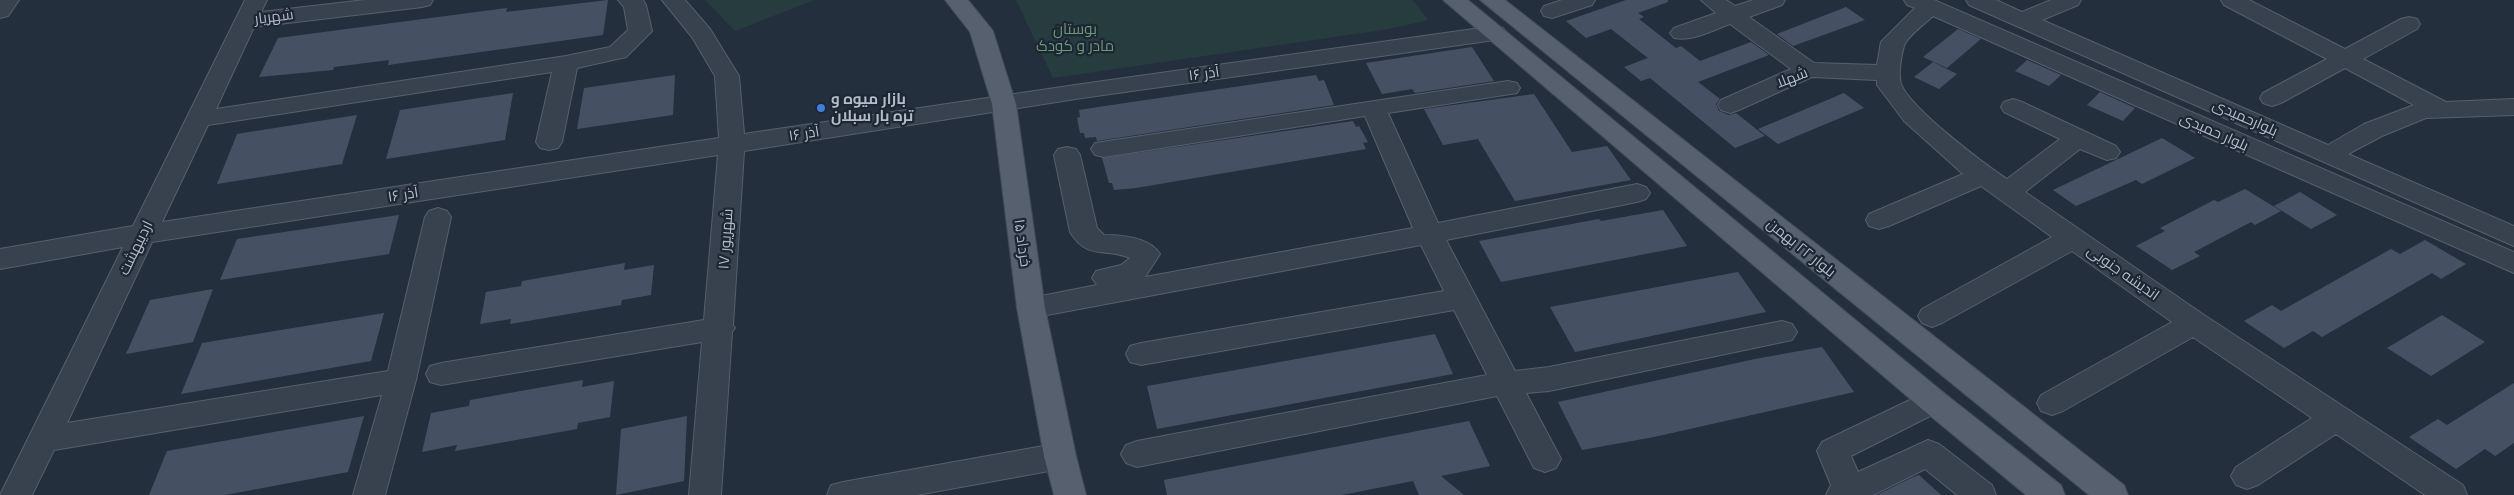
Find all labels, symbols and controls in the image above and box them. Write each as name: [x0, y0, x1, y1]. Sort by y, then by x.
street label: شهریار: [253, 6, 295, 28]
park label: بوستان مادر و کودک: [1036, 20, 1114, 55]
street label: ۱۶ آذر: [1187, 63, 1221, 85]
street label: شهلا: [1774, 64, 1810, 92]
place label: بازار میوه و تره بار سبلان: [831, 90, 913, 125]
street label: بلوارحمیدی: [2210, 96, 2280, 140]
marker: بازار میوه و تره بار سبلان: [815, 102, 827, 114]
street label: بلوار حمیدی: [2177, 109, 2251, 155]
street label: ۱۶ آذر: [787, 123, 821, 145]
street label: ۱۶ آذر: [386, 184, 420, 206]
street label: ۱۷ شهریور: [715, 208, 737, 270]
street label: بلوار ۲۲ بهمن: [1763, 215, 1839, 281]
street label: اردیبهشت: [115, 218, 157, 278]
street label: ۱۵ خرداد: [1010, 218, 1034, 268]
street label: اندیشه جنوبی: [2083, 241, 2163, 305]

